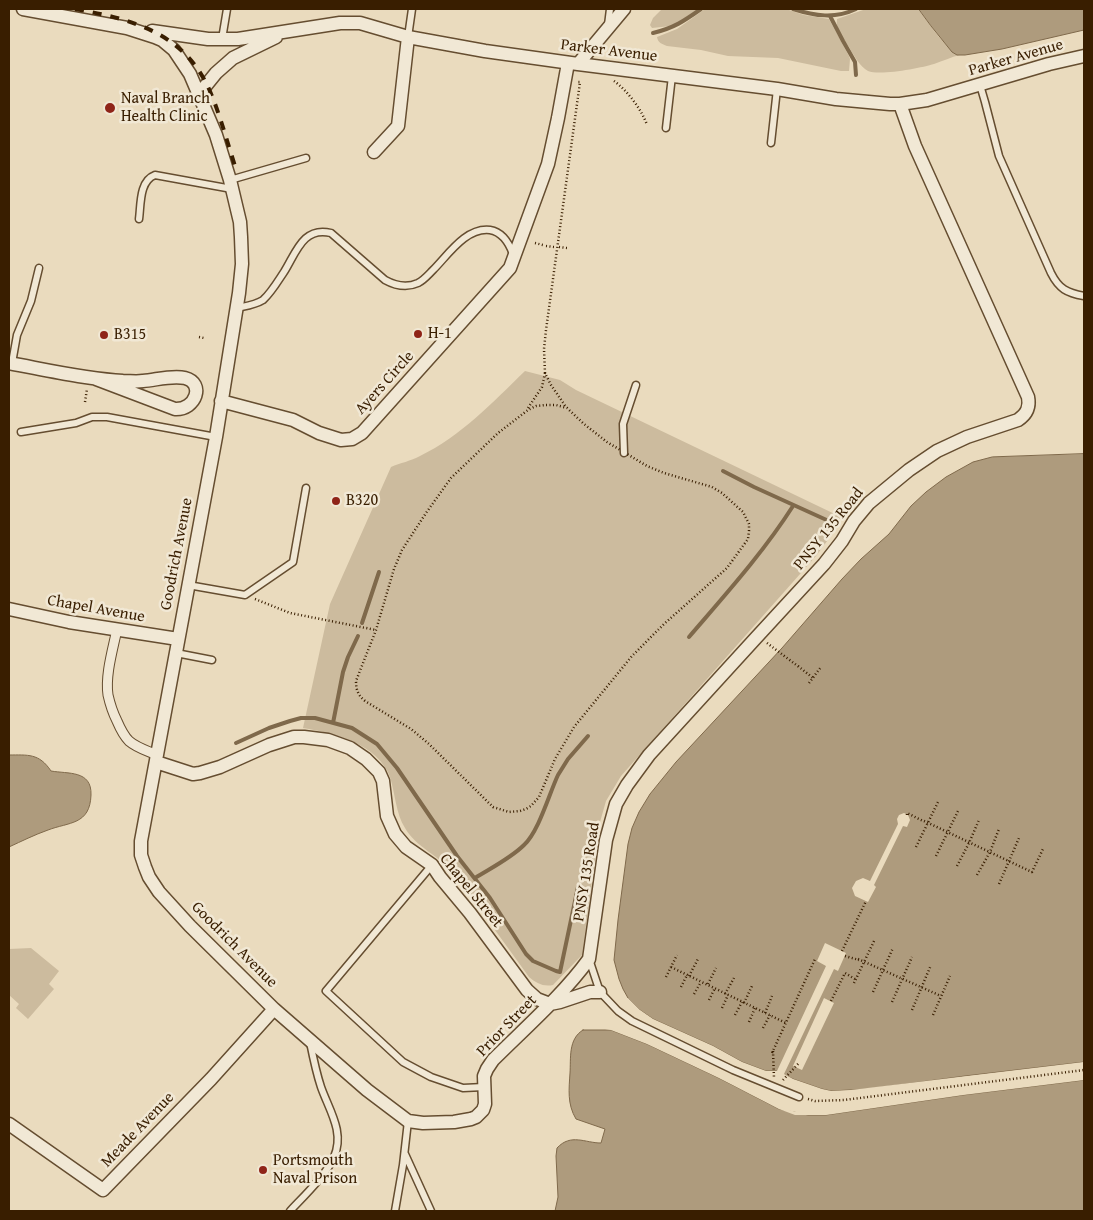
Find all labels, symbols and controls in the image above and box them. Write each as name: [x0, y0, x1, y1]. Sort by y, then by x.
street label: Parker Avenue: [967, 35, 1065, 81]
street label: Parker Avenue: [560, 36, 658, 66]
place label: Naval Branch Health Clinic: [121, 89, 210, 127]
marker: Naval Branch Health Clinic: [103, 101, 117, 115]
place label: H-1: [428, 324, 452, 344]
place label: B315: [114, 325, 146, 345]
marker: H-1: [412, 328, 424, 340]
marker: B315: [98, 329, 110, 341]
street label: Ayers Circle: [351, 347, 419, 419]
street label: PNSY 135 Road: [790, 484, 868, 574]
place label: B320: [346, 491, 378, 511]
marker: B320: [330, 495, 342, 507]
street label: Goodrich Avenue: [157, 496, 197, 612]
street label: Chapel Avenue: [46, 591, 146, 627]
street label: PNSY 135 Road: [570, 821, 604, 923]
street label: Chapel Street: [435, 850, 507, 932]
street label: Goodrich Avenue: [187, 898, 281, 992]
street label: Prior Street: [473, 991, 541, 1061]
street label: Meade Avenue: [97, 1088, 179, 1172]
place label: Portsmouth Naval Prison: [273, 1151, 357, 1189]
marker: Portsmouth Naval Prison: [257, 1164, 269, 1176]

